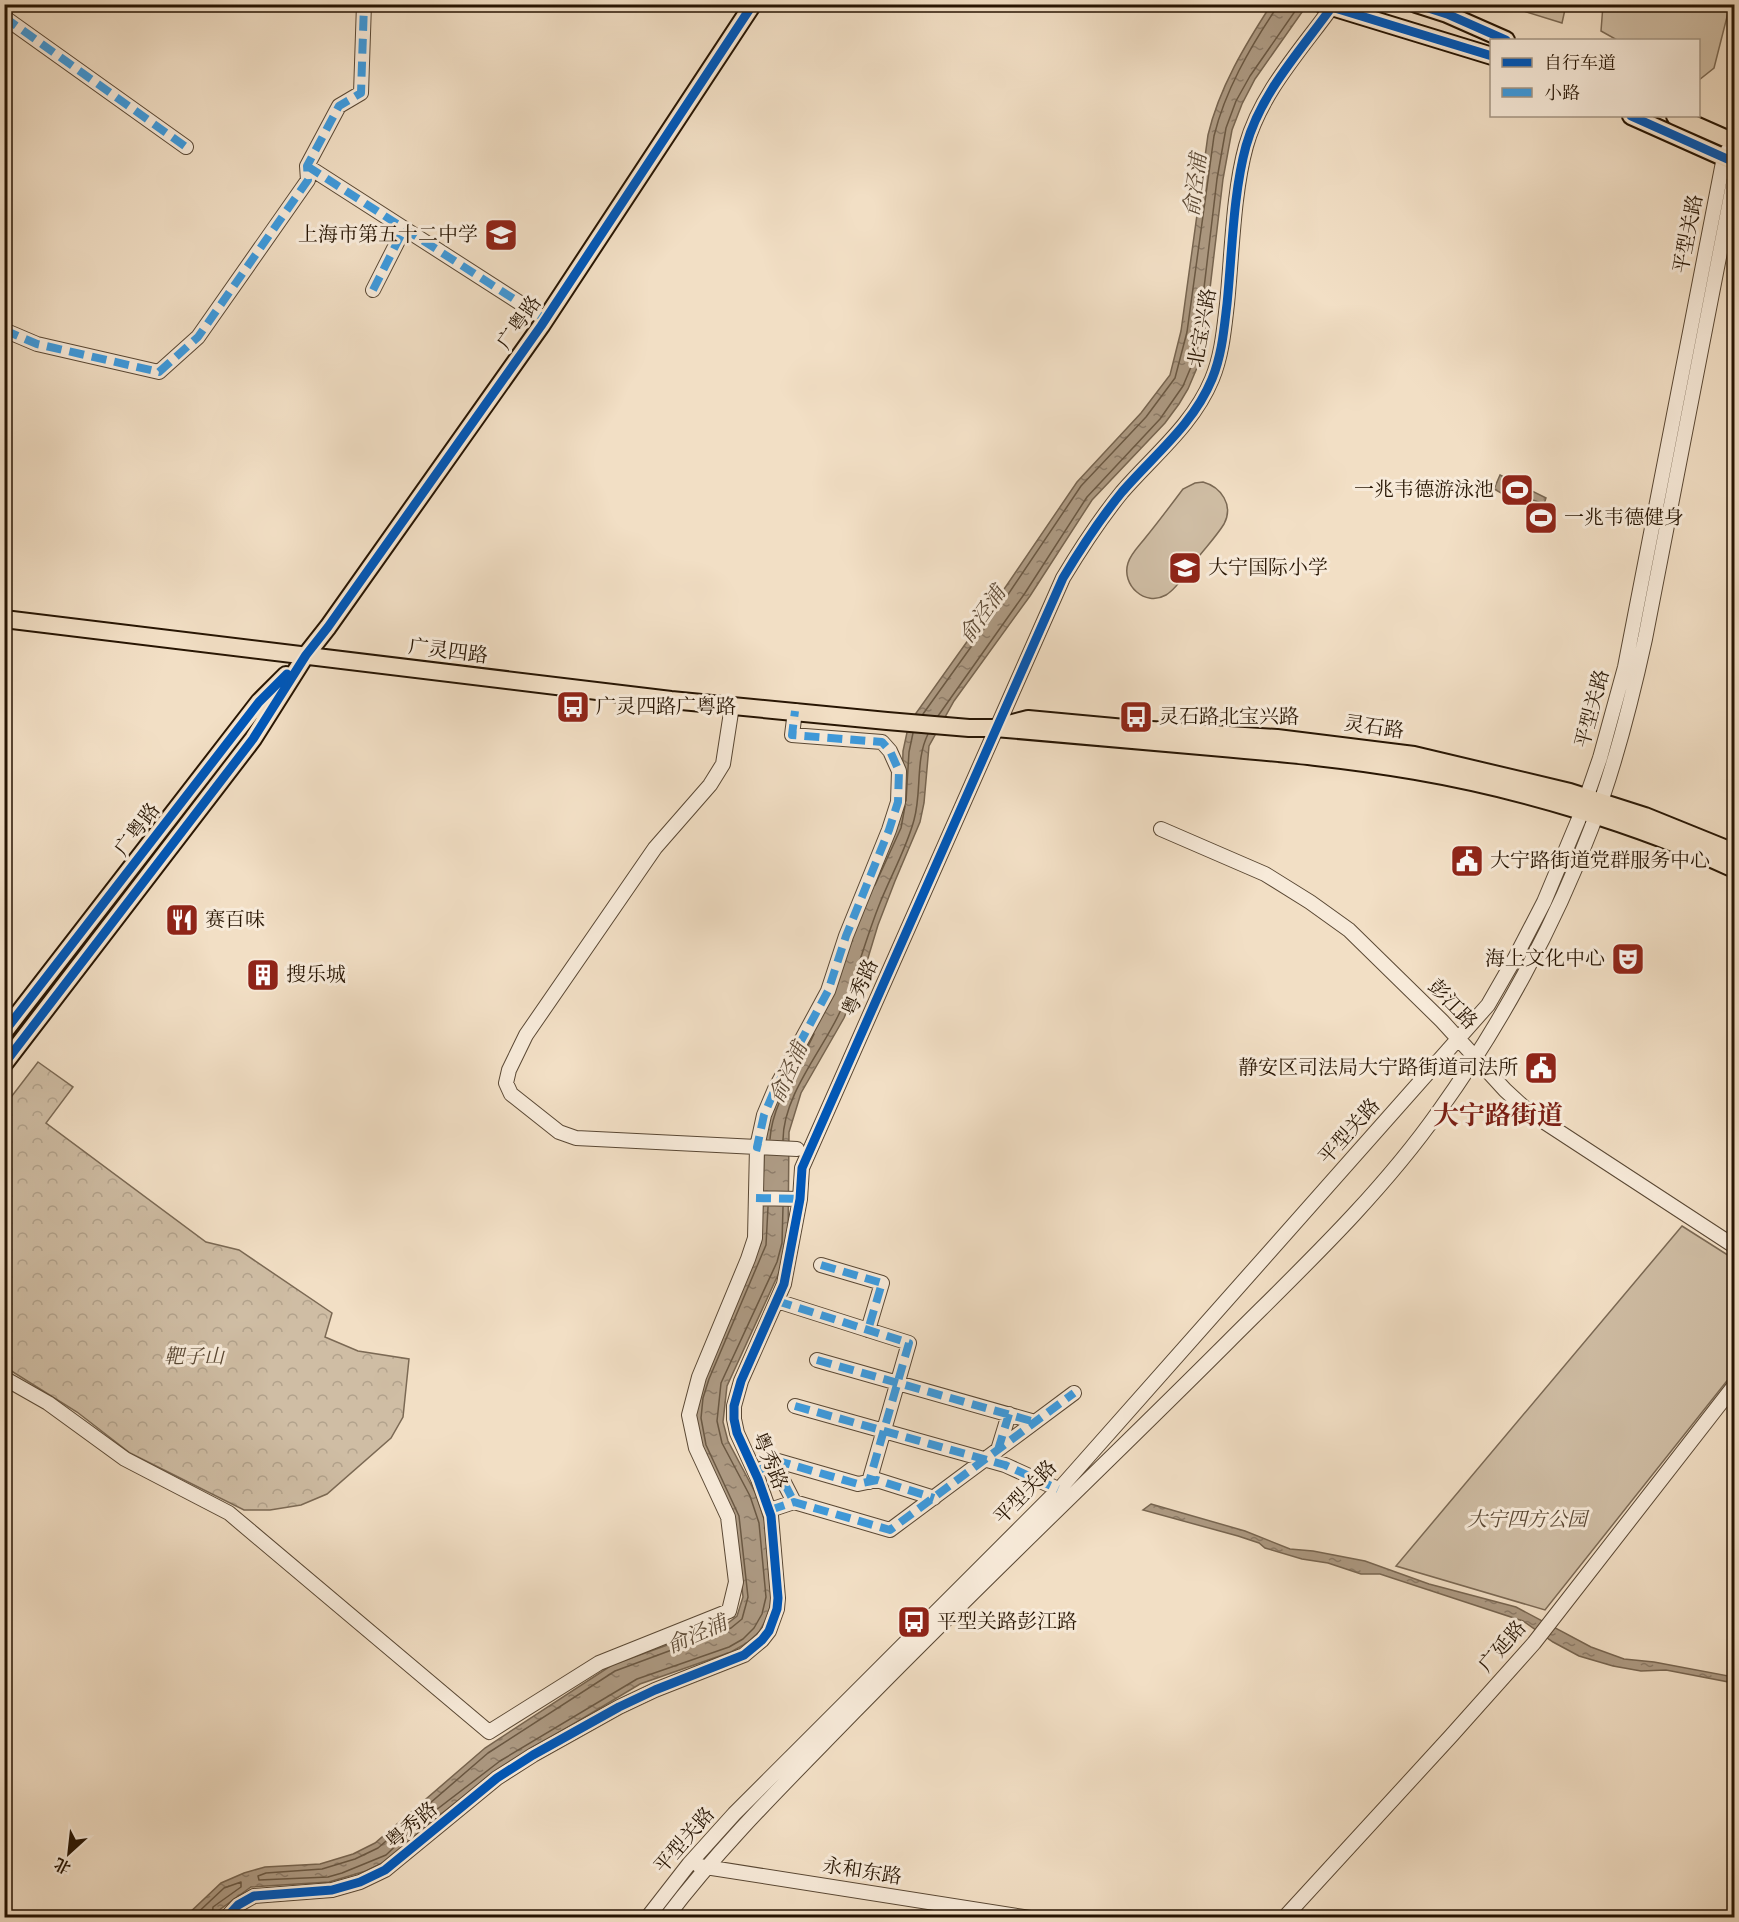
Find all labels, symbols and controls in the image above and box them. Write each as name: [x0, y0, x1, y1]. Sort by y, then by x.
legend: [1490, 39, 1700, 117]
text: 自行车道: [1544, 52, 1616, 75]
text: 小路: [1544, 82, 1580, 105]
water label: 俞泾浦: [1179, 149, 1213, 218]
street label: 平型关路: [1669, 192, 1709, 276]
school or university icon: 上海市第五十二中学: [483, 217, 519, 253]
place label: 上海市第五十二中学: [298, 223, 478, 248]
street label: 北宝兴路: [1184, 286, 1222, 370]
street label: 广粤路: [493, 291, 547, 355]
sports icon: 一兆韦德游泳池: [1499, 472, 1535, 508]
place label: 一兆韦德游泳池: [1354, 478, 1494, 503]
sports icon: 一兆韦德健身: [1523, 500, 1559, 536]
place label: 一兆韦德健身: [1564, 506, 1684, 531]
school or university icon: 大宁国际小学: [1167, 550, 1203, 586]
place label: 大宁国际小学: [1208, 556, 1328, 581]
water label: 俞泾浦: [954, 579, 1013, 648]
street label: 广灵四路: [407, 635, 489, 669]
street label: 平型关路: [1571, 667, 1615, 751]
bus stop icon: 广灵四路广粤路: [555, 689, 591, 725]
place label: 广灵四路广粤路: [596, 695, 736, 720]
bus stop icon: 灵石路北宝兴路: [1118, 699, 1154, 735]
place label: 灵石路北宝兴路: [1159, 705, 1299, 730]
street label: 灵石路: [1343, 711, 1405, 745]
street label: 广粤路: [110, 799, 166, 861]
public building icon: 大宁路街道党群服务中心: [1449, 843, 1485, 879]
place label: 大宁路街道党群服务中心: [1490, 849, 1710, 874]
restaurant icon: 赛百味: [164, 902, 200, 938]
place label: 赛百味: [205, 908, 265, 933]
theatre icon: 海上文化中心: [1610, 941, 1646, 977]
place label: 海上文化中心: [1485, 947, 1605, 972]
street label: 粤秀路: [837, 956, 885, 1020]
building icon: 搜乐城: [245, 957, 281, 993]
place label: 搜乐城: [286, 963, 346, 988]
street label: 彭江路: [1422, 975, 1482, 1035]
water label: 俞泾浦: [764, 1036, 815, 1107]
public building icon: 静安区司法局大宁路街道司法所: [1523, 1050, 1559, 1086]
place label: 静安区司法局大宁路街道司法所: [1238, 1056, 1518, 1081]
street label: 平型关路: [1314, 1094, 1386, 1170]
district label: 大宁路街道: [1433, 1100, 1563, 1132]
park label: 靶子山: [164, 1345, 226, 1370]
street label: 粤秀路: [746, 1429, 792, 1493]
street label: 平型关路: [989, 1456, 1063, 1530]
park label: 大宁四方公园: [1467, 1508, 1590, 1533]
bus stop icon: 平型关路彭江路: [896, 1604, 932, 1640]
water label: 俞泾浦: [663, 1609, 734, 1660]
place label: 平型关路彭江路: [937, 1610, 1077, 1635]
street label: 广延路: [1474, 1616, 1532, 1678]
street label: 粤秀路: [381, 1797, 443, 1855]
street label: 平型关路: [649, 1803, 721, 1879]
north arrow: [39, 1823, 99, 1883]
text: 北: [51, 1853, 74, 1878]
street label: 永和东路: [821, 1853, 903, 1891]

